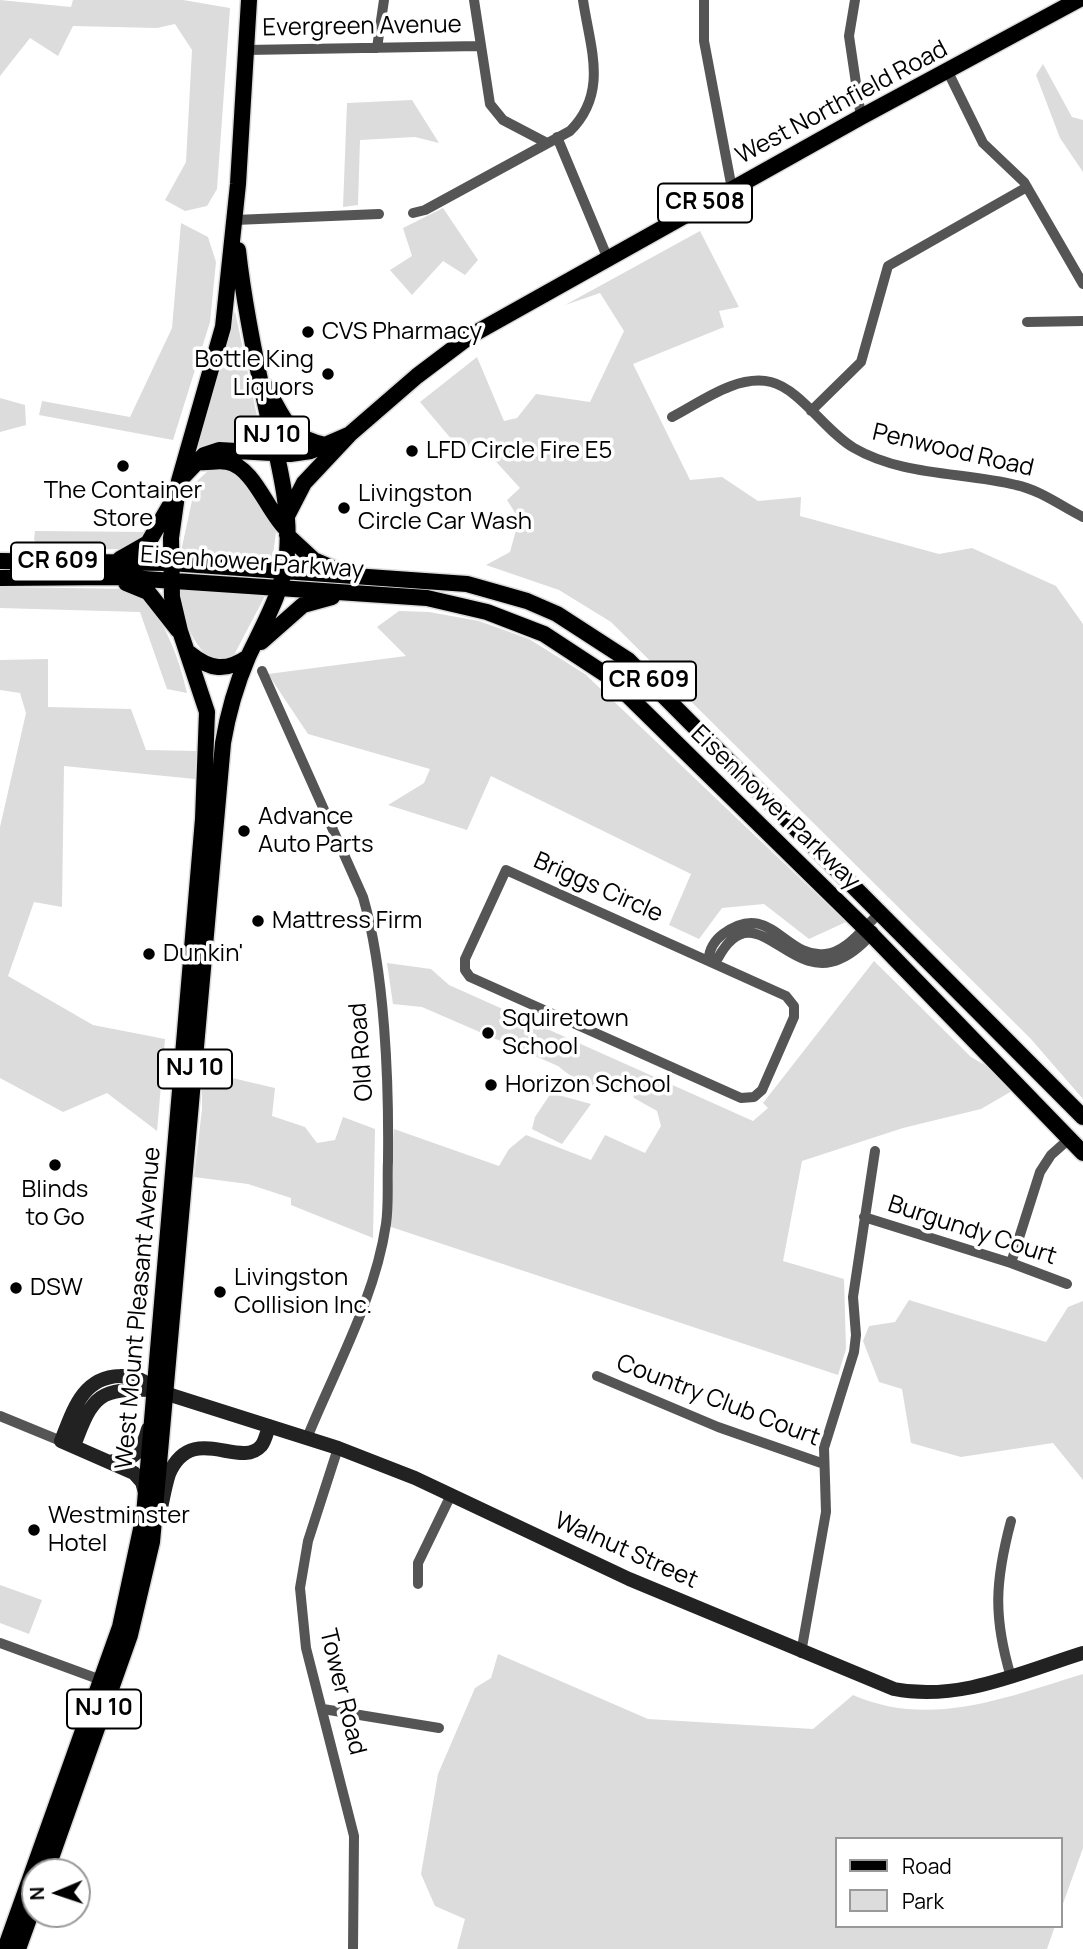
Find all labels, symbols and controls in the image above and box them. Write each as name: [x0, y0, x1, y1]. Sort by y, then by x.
street label: Evergreen Avenue: [262, 11, 462, 43]
street label: West Northfield Road: [731, 35, 953, 171]
road number: CR 508: [658, 184, 752, 222]
place label: CVS Pharmacy: [322, 318, 482, 346]
marker: CVS Pharmacy: [300, 324, 316, 340]
place label: Bottle King Liquors: [195, 346, 314, 402]
marker: Bottle King Liquors: [320, 366, 336, 382]
road number: NJ 10: [235, 416, 309, 456]
street label: Penwood Road: [870, 418, 1036, 484]
place label: LFD Circle Fire E5: [426, 437, 612, 465]
marker: LFD Circle Fire E5: [404, 443, 420, 459]
marker: The Container Store: [115, 458, 131, 474]
place label: The Container Store: [44, 477, 202, 533]
place label: Livingston Circle Car Wash: [358, 480, 532, 536]
marker: Livingston Circle Car Wash: [336, 500, 352, 516]
street label: Eisenhower Parkway: [139, 541, 365, 585]
road number: CR 609: [11, 542, 105, 582]
road number: CR 609: [602, 662, 696, 701]
street label: Eisenhower Parkway: [684, 720, 866, 896]
place label: Advance Auto Parts: [258, 803, 374, 859]
marker: Advance Auto Parts: [236, 823, 252, 839]
street label: Briggs Circle: [529, 847, 667, 929]
place label: Mattress Firm: [272, 907, 422, 935]
marker: Mattress Firm: [250, 913, 266, 929]
place label: Dunkin': [163, 940, 244, 968]
marker: Dunkin': [141, 946, 157, 962]
street label: Old Road: [344, 1002, 380, 1102]
place label: Squiretown School: [502, 1005, 629, 1061]
marker: Squiretown School: [480, 1025, 496, 1041]
road number: NJ 10: [158, 1050, 232, 1088]
place label: Horizon School: [505, 1071, 671, 1099]
marker: Horizon School: [483, 1077, 499, 1093]
street label: West Mount Pleasant Avenue: [111, 1146, 167, 1470]
marker: Blinds to Go: [47, 1157, 63, 1173]
place label: Blinds to Go: [22, 1176, 88, 1232]
street label: Burgundy Court: [884, 1190, 1060, 1272]
place label: Livingston Collision Inc.: [234, 1264, 372, 1320]
place label: DSW: [30, 1274, 83, 1302]
marker: DSW: [8, 1280, 24, 1296]
marker: Livingston Collision Inc.: [212, 1284, 228, 1300]
street label: Country Club Court: [612, 1349, 824, 1453]
place label: Westminster Hotel: [48, 1502, 190, 1558]
street label: Walnut Street: [550, 1507, 702, 1595]
marker: Westminster Hotel: [26, 1522, 42, 1538]
street label: Tower Road: [312, 1626, 372, 1758]
road number: NJ 10: [67, 1690, 141, 1728]
legend: [834, 1837, 1062, 1928]
text: Road: [902, 1852, 952, 1880]
north arrow: [21, 1858, 91, 1928]
text: N: [24, 1886, 50, 1901]
text: Park: [902, 1887, 944, 1915]

